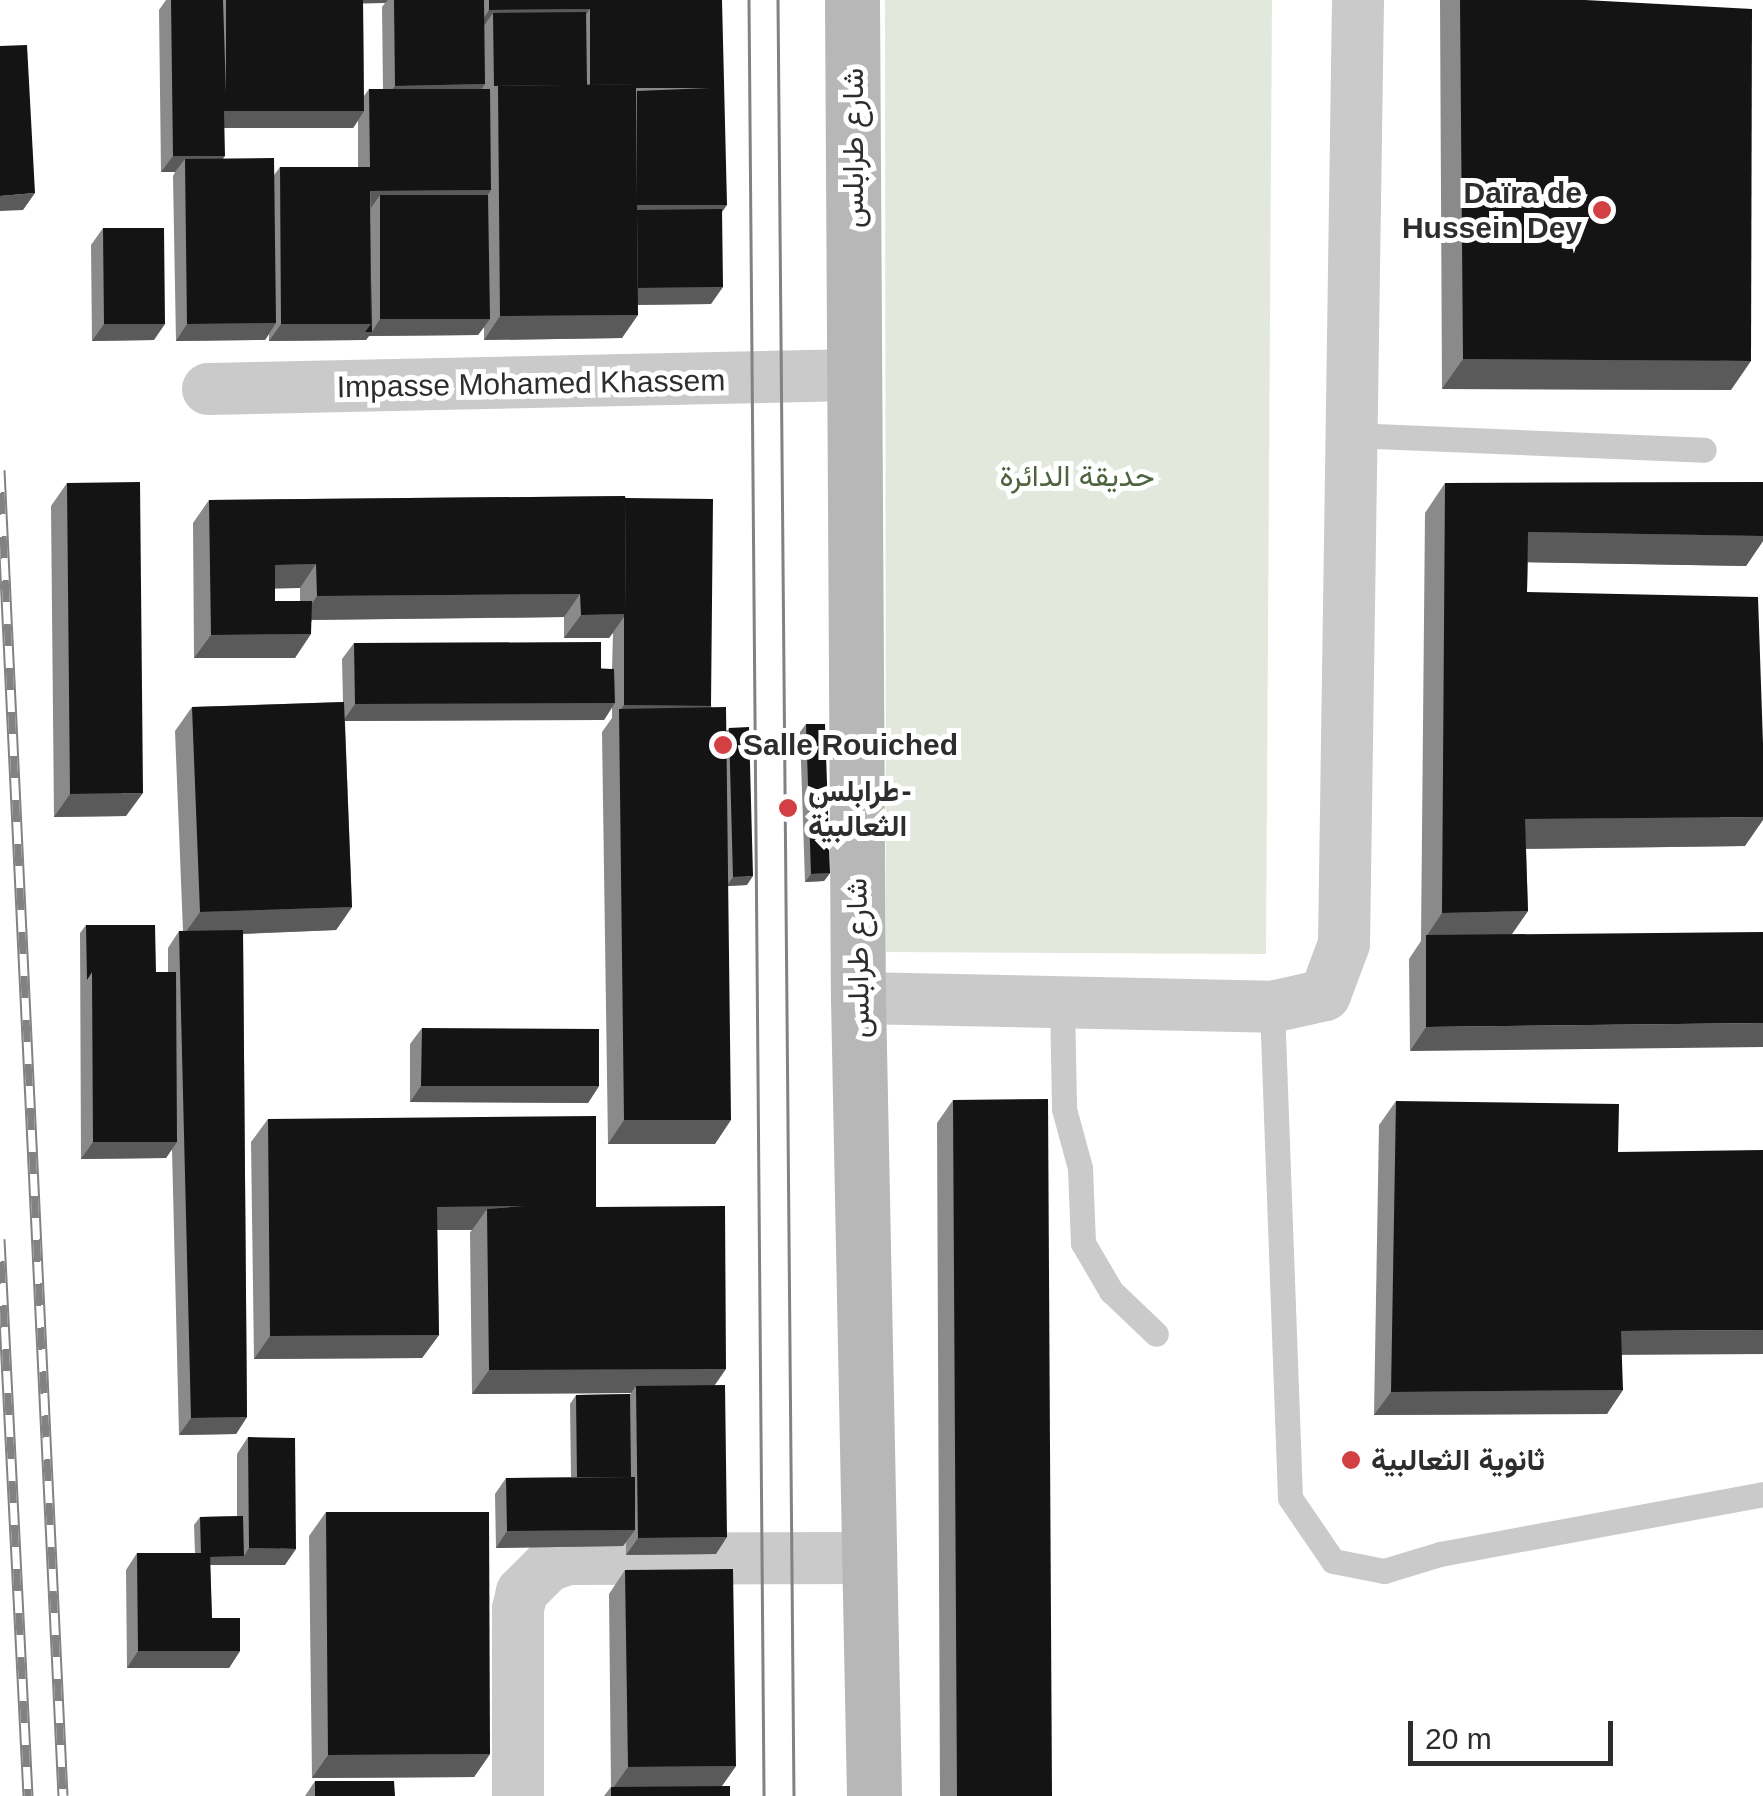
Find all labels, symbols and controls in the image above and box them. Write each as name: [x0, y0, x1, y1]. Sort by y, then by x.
street label: شارع طرابلس: [835, 68, 871, 228]
place label: Daïra de Hussein Dey: [1402, 175, 1582, 246]
marker: Daïra de Hussein Dey: [1591, 199, 1613, 221]
street label: Impasse Mohamed Khassem: [336, 363, 726, 405]
park label: حديقة الدائرة: [999, 458, 1155, 494]
place label: Salle Rouiched: [743, 727, 958, 763]
marker: Salle Rouiched: [712, 734, 734, 756]
place label: طرابلس- الثعالبية: [808, 773, 912, 844]
marker: طرابلس- الثعالبية: [777, 797, 799, 819]
street label: شارع طرابلس: [839, 878, 877, 1038]
place label: ثانوية الثعالبية: [1371, 1442, 1545, 1478]
marker: ثانوية الثعالبية: [1340, 1449, 1362, 1471]
scale bar: [1413, 1701, 1618, 1763]
text: 20 m: [1425, 1722, 1492, 1755]

